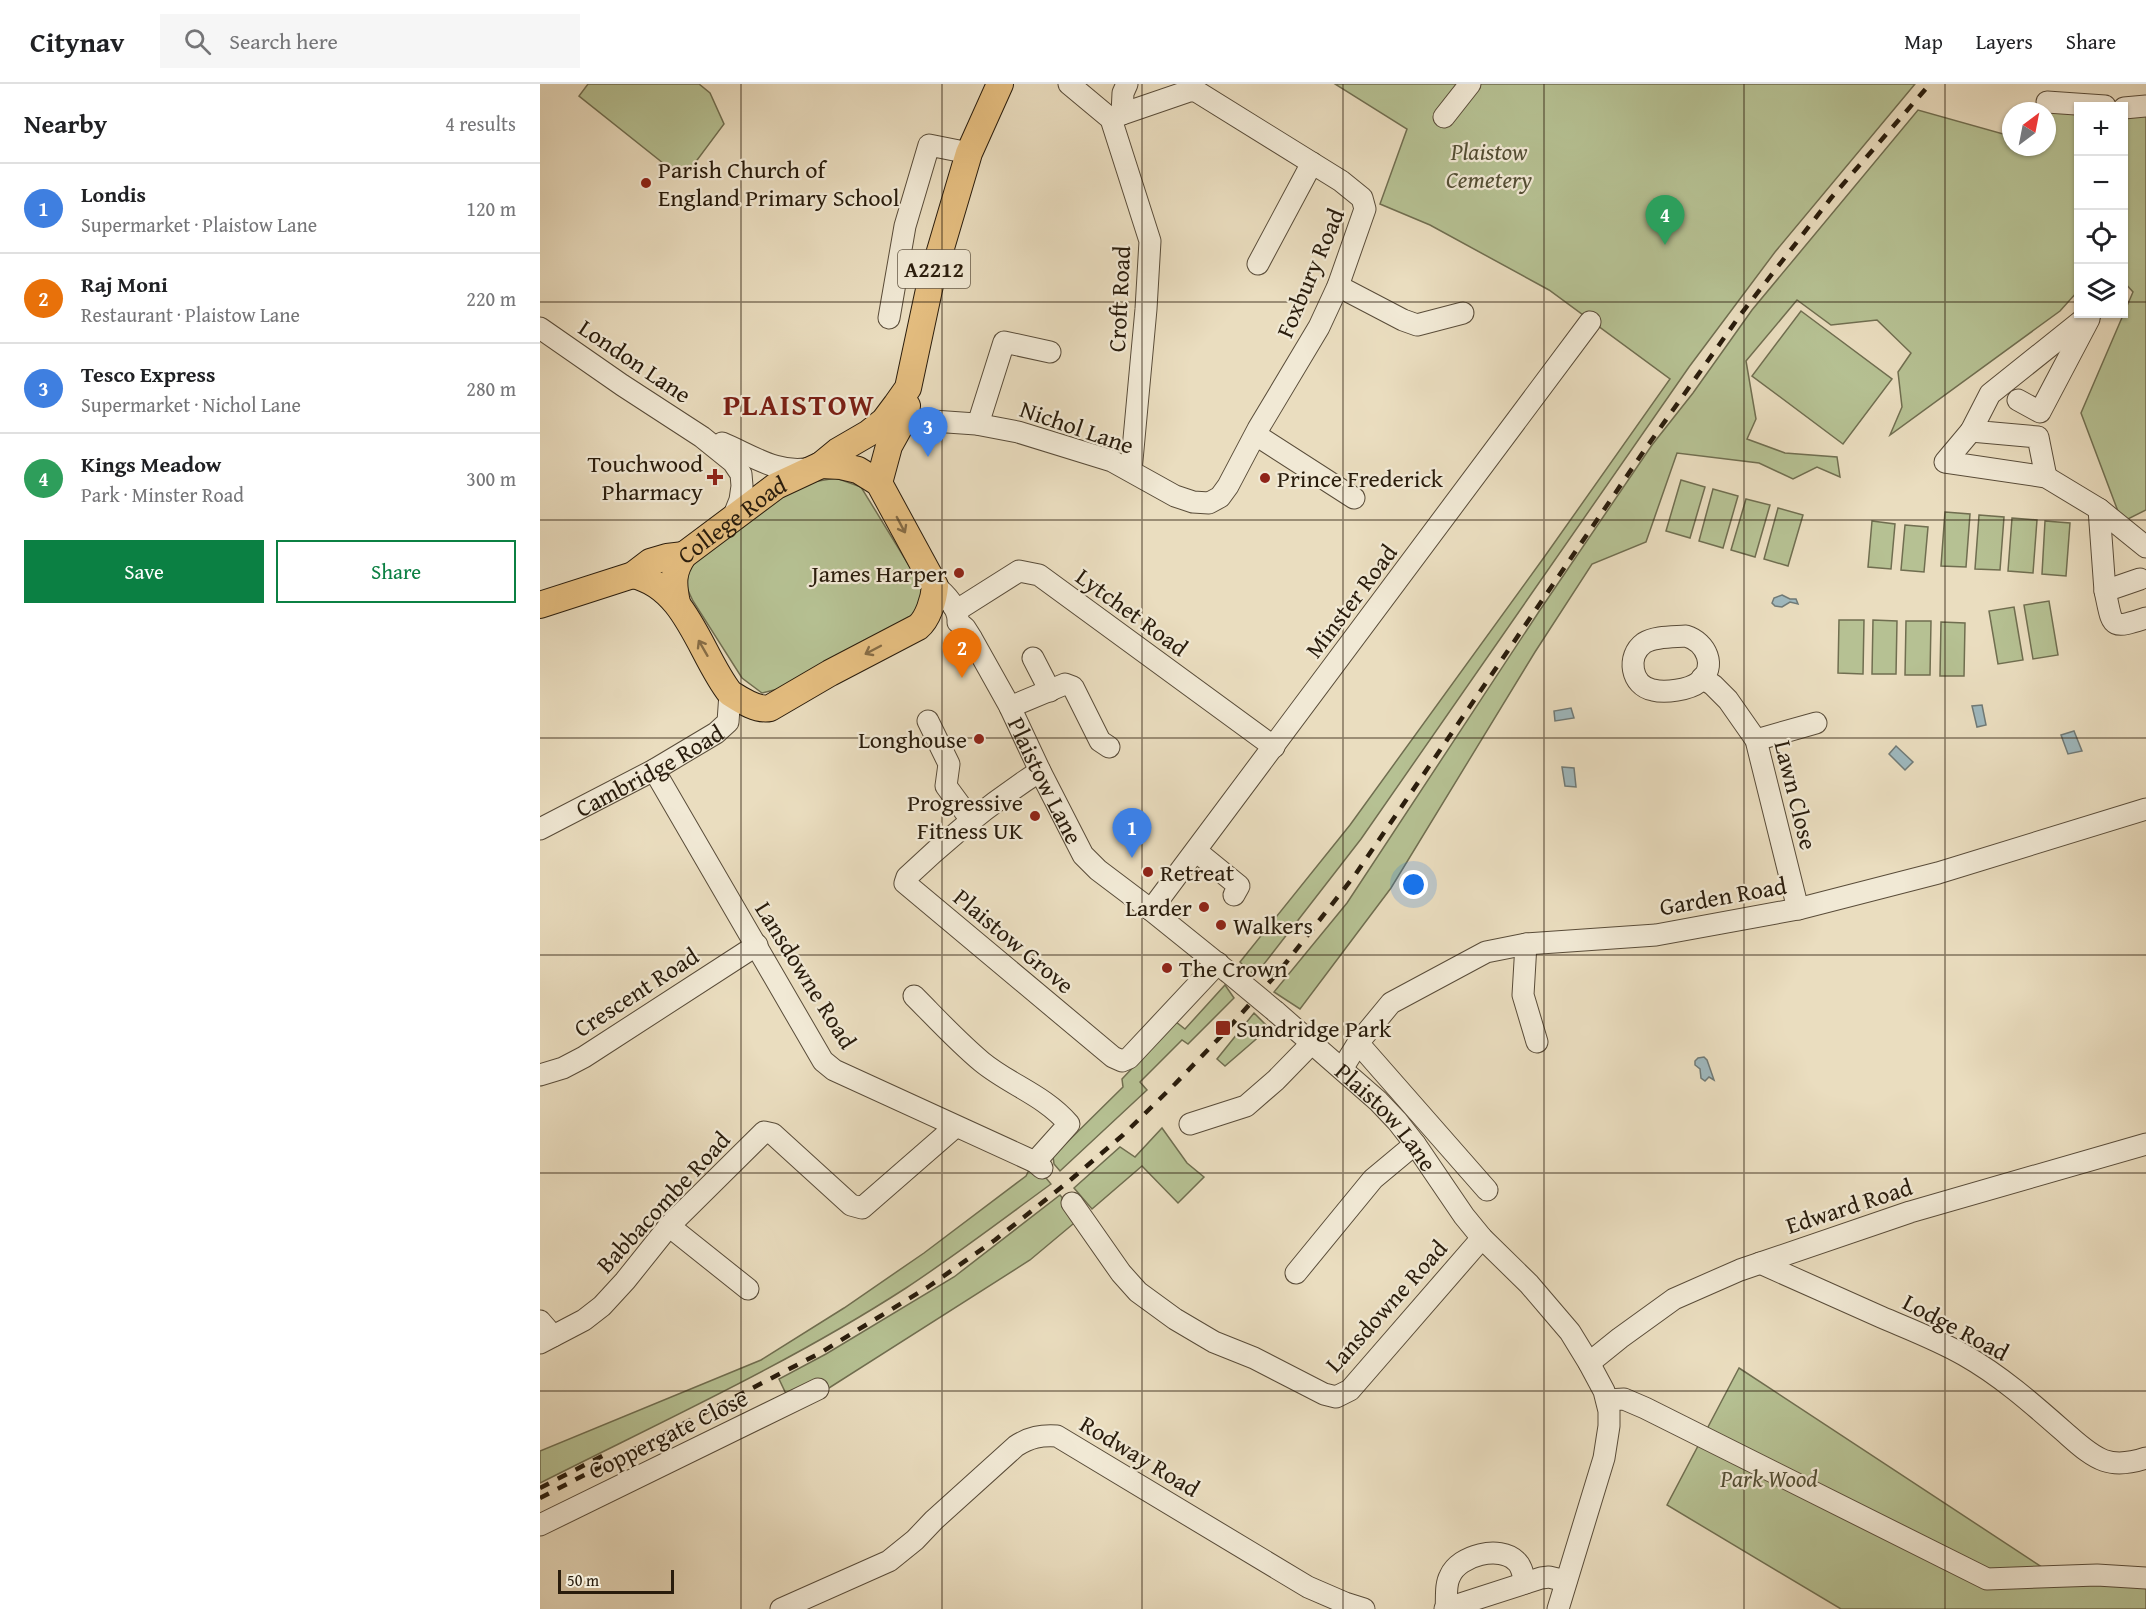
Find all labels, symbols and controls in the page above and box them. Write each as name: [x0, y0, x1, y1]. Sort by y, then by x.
search box: [160, 14, 580, 68]
text: Citynav: [30, 21, 124, 62]
icon: search: [181, 25, 214, 58]
text: Search here: [229, 25, 338, 57]
text: Map: [1904, 26, 1943, 57]
text: Layers: [1976, 26, 2033, 57]
text: Share: [2066, 26, 2116, 57]
north arrow: [2002, 102, 2056, 156]
map controls: [2074, 102, 2128, 318]
button: +: [2074, 102, 2128, 156]
text: Nearby: [24, 104, 107, 143]
text: 4 results: [445, 109, 516, 138]
park label: Plaistow Cemetery: [1446, 134, 1532, 197]
place label: Parish Church of England Primary School: [658, 152, 900, 215]
button: −: [2074, 156, 2128, 210]
marker: Parish Church of England Primary School: [639, 176, 653, 190]
text: Londis: [81, 178, 146, 210]
text: 1: [38, 194, 49, 223]
text: 120 m: [466, 194, 516, 223]
pin: 4: [1646, 196, 1684, 245]
street label: Foxbury Road: [1267, 203, 1353, 343]
text: Supermarket · Plaistow Lane: [81, 210, 317, 239]
button: locate: [2074, 210, 2128, 264]
street label: Croft Road: [1099, 245, 1139, 353]
road number: A2212: [898, 250, 970, 288]
button: layers: [2074, 264, 2128, 318]
text: Raj Moni: [81, 268, 168, 300]
text: 2: [38, 284, 49, 313]
text: 220 m: [466, 284, 516, 313]
text: Restaurant · Plaistow Lane: [81, 300, 300, 329]
street label: London Lane: [572, 310, 698, 412]
text: Tesco Express: [81, 358, 215, 390]
text: 3: [38, 374, 49, 403]
text: 280 m: [466, 374, 516, 403]
district label: PLAISTOW: [723, 382, 875, 426]
text: Supermarket · Nichol Lane: [81, 390, 301, 419]
street label: Nichol Lane: [1015, 391, 1139, 463]
pin: 3: [908, 408, 948, 457]
place label: Touchwood Pharmacy: [588, 446, 703, 509]
text: Kings Meadow: [81, 448, 221, 480]
place label: Prince Frederick: [1277, 461, 1444, 496]
text: 4: [38, 464, 49, 493]
text: 300 m: [466, 464, 516, 493]
street label: College Road: [670, 466, 792, 572]
marker: Touchwood Pharmacy: [708, 470, 722, 484]
marker: Prince Frederick: [1258, 471, 1272, 485]
text: Park · Minster Road: [81, 480, 244, 509]
one-way arrow: [895, 516, 907, 533]
street label: Minster Road: [1297, 537, 1406, 665]
button: Save: [24, 540, 264, 603]
button: Share: [276, 540, 516, 603]
place label: James Harper: [808, 556, 947, 591]
street label: Lytchet Road: [1069, 559, 1195, 665]
marker: James Harper: [952, 566, 966, 580]
pin: 2: [942, 628, 982, 678]
one-way arrow: [697, 640, 709, 657]
one-way arrow: [864, 645, 882, 656]
street label: Plaistow Lane: [1000, 711, 1092, 850]
street label: Cambridge Road: [569, 715, 730, 825]
place label: Longhouse: [858, 722, 967, 757]
marker: Longhouse: [972, 732, 986, 746]
street label: Lawn Close: [1766, 737, 1826, 853]
place label: Progressive Fitness UK: [907, 785, 1024, 848]
pin: 1: [1112, 808, 1152, 858]
marker: Progressive Fitness UK: [1028, 809, 1042, 823]
place label: Retreat: [1160, 855, 1235, 890]
marker: Retreat: [1141, 865, 1155, 879]
street label: Garden Road: [1657, 868, 1789, 924]
your location: [1399, 870, 1428, 899]
street label: Plaistow Grove: [946, 880, 1082, 1002]
place label: Larder: [1125, 890, 1192, 925]
street label: Lansdowne Road: [747, 894, 865, 1056]
marker: Larder: [1197, 900, 1211, 914]
place label: Walkers: [1233, 908, 1313, 943]
marker: Walkers: [1214, 918, 1228, 932]
street label: Crescent Road: [567, 938, 706, 1046]
place label: The Crown: [1179, 951, 1288, 986]
marker: The Crown: [1160, 961, 1174, 975]
place label: Sundridge Park: [1236, 1011, 1392, 1046]
marker: Sundridge Park: [1214, 1019, 1232, 1037]
street label: Plaistow Lane: [1328, 1054, 1446, 1178]
street label: Babbacombe Road: [588, 1123, 738, 1281]
street label: Edward Road: [1781, 1169, 1917, 1243]
street label: Lansdowne Road: [1317, 1232, 1455, 1380]
street label: Lodge Road: [1897, 1284, 2015, 1370]
street label: Coppergate Close: [582, 1380, 754, 1488]
street label: Rodway Road: [1073, 1406, 1207, 1506]
park label: Park Wood: [1719, 1461, 1818, 1496]
scale bar: [558, 1567, 674, 1594]
text: 50 m: [567, 1568, 599, 1592]

